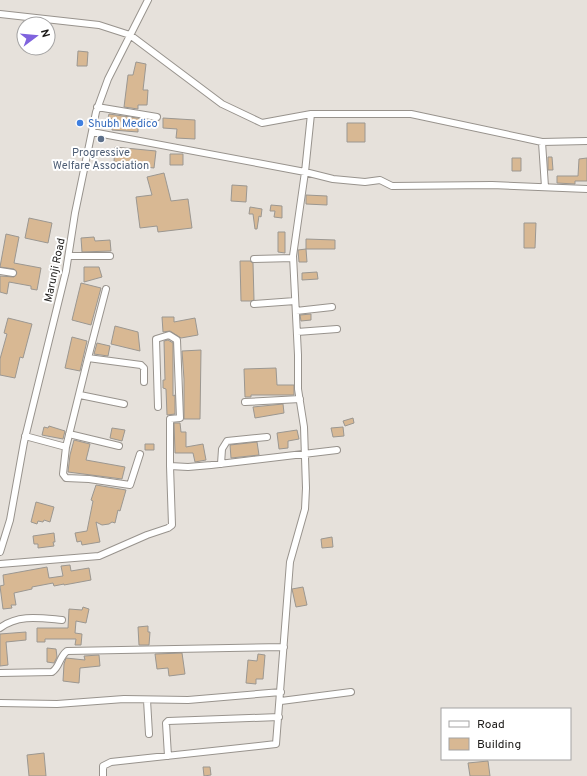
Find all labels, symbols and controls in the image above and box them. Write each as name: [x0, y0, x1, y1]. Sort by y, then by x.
north arrow: [16, 16, 56, 56]
text: N: [37, 28, 52, 39]
place label: Shubh Medico: [88, 117, 158, 131]
marker: Shubh Medico: [75, 118, 85, 128]
marker: Progressive Welfare Association: [96, 134, 106, 144]
place label: Progressive Welfare Association: [53, 146, 149, 173]
street label: Marunji Road: [41, 237, 69, 303]
legend: [441, 708, 571, 760]
text: Road: [477, 717, 505, 733]
text: Building: [477, 737, 521, 753]

